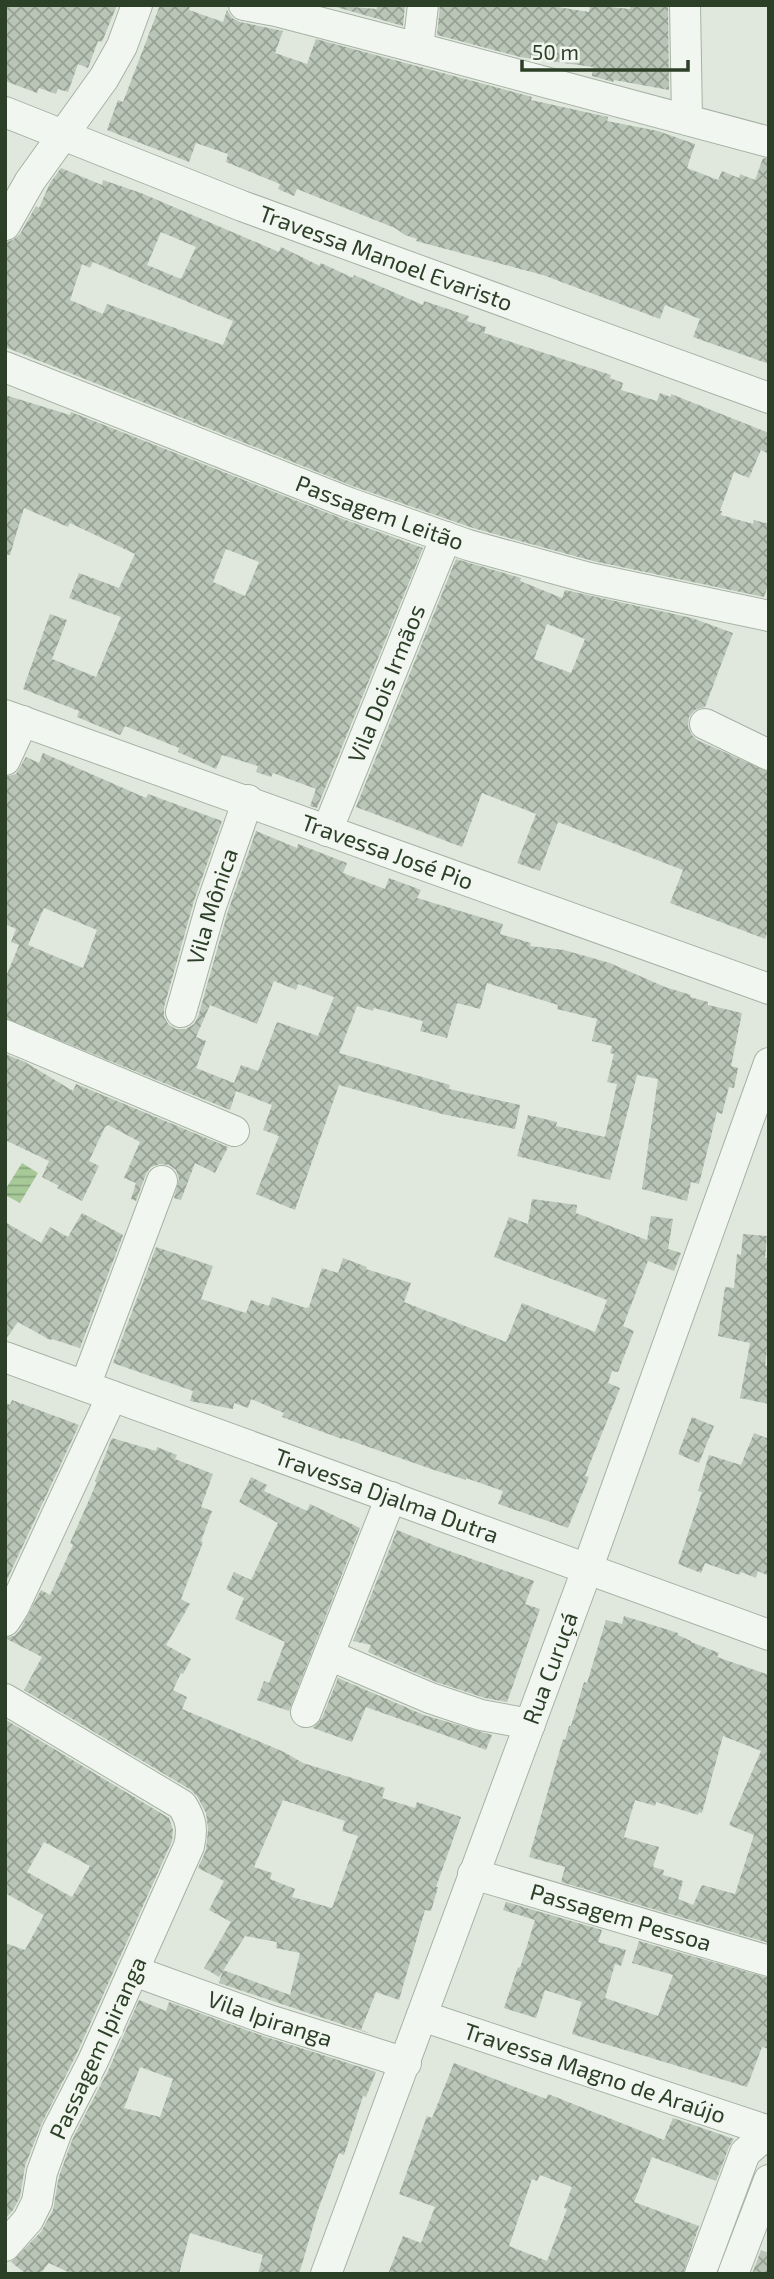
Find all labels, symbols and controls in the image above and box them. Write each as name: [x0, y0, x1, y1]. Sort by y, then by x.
scale bar: [522, 28, 688, 72]
text: 50 m: [532, 39, 579, 64]
street label: Travessa Manoel Evaristo: [256, 198, 517, 316]
street label: Passagem Leitão: [292, 468, 468, 555]
street label: Vila Dois Irmãos: [341, 600, 430, 766]
street label: Travessa José Pio: [298, 807, 477, 895]
street label: Vila Mônica: [180, 844, 243, 968]
street label: Travessa Djalma Dutra: [271, 1441, 503, 1548]
street label: Rua Curuçá: [516, 1608, 583, 1728]
street label: Passagem Pessoa: [527, 1877, 715, 1956]
street label: Passagem Ipiranga: [43, 1952, 152, 2143]
street label: Vila Ipiranga: [204, 1984, 336, 2052]
street label: Travessa Magno de Araújo: [461, 2016, 730, 2129]

